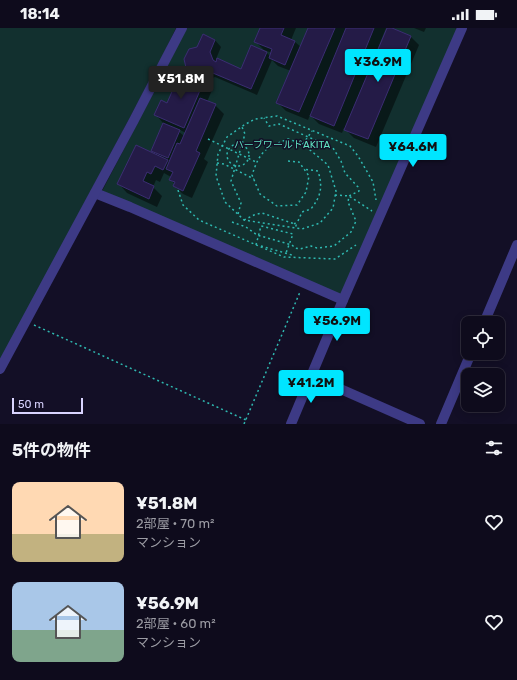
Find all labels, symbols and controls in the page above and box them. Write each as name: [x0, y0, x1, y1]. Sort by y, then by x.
text: 18:14: [20, 5, 60, 23]
pin: ¥36.9M: [345, 49, 411, 83]
text: ¥36.9M: [354, 54, 402, 69]
pin: ¥51.8M: [148, 66, 214, 100]
text: ¥51.8M: [158, 71, 204, 86]
pin: ¥64.6M: [380, 134, 446, 168]
park label: ハーブワールドAKITA: [234, 139, 331, 151]
text: ¥64.6M: [388, 139, 438, 154]
pin: ¥56.9M: [304, 308, 370, 342]
text: ¥56.9M: [313, 313, 361, 328]
map controls: [461, 316, 505, 412]
button: locate: [461, 316, 505, 360]
button: layers: [461, 368, 505, 412]
pin: ¥41.2M: [278, 370, 344, 404]
text: ¥41.2M: [288, 375, 334, 390]
scale bar: [12, 396, 83, 415]
text: 50 m: [18, 398, 44, 411]
icon: filters: [483, 437, 505, 459]
text: 5件の物件: [12, 440, 91, 460]
text: ¥51.8M: [136, 493, 197, 513]
icon: home: [44, 498, 92, 546]
icon: heart: [483, 511, 505, 533]
text: 2部屋 · 70 m²: [136, 516, 214, 531]
text: マンション: [136, 535, 201, 550]
text: ¥56.9M: [136, 593, 199, 613]
icon: home: [44, 598, 92, 646]
icon: heart: [483, 611, 505, 633]
text: 2部屋 · 60 m²: [136, 616, 216, 631]
text: マンション: [136, 635, 201, 650]

